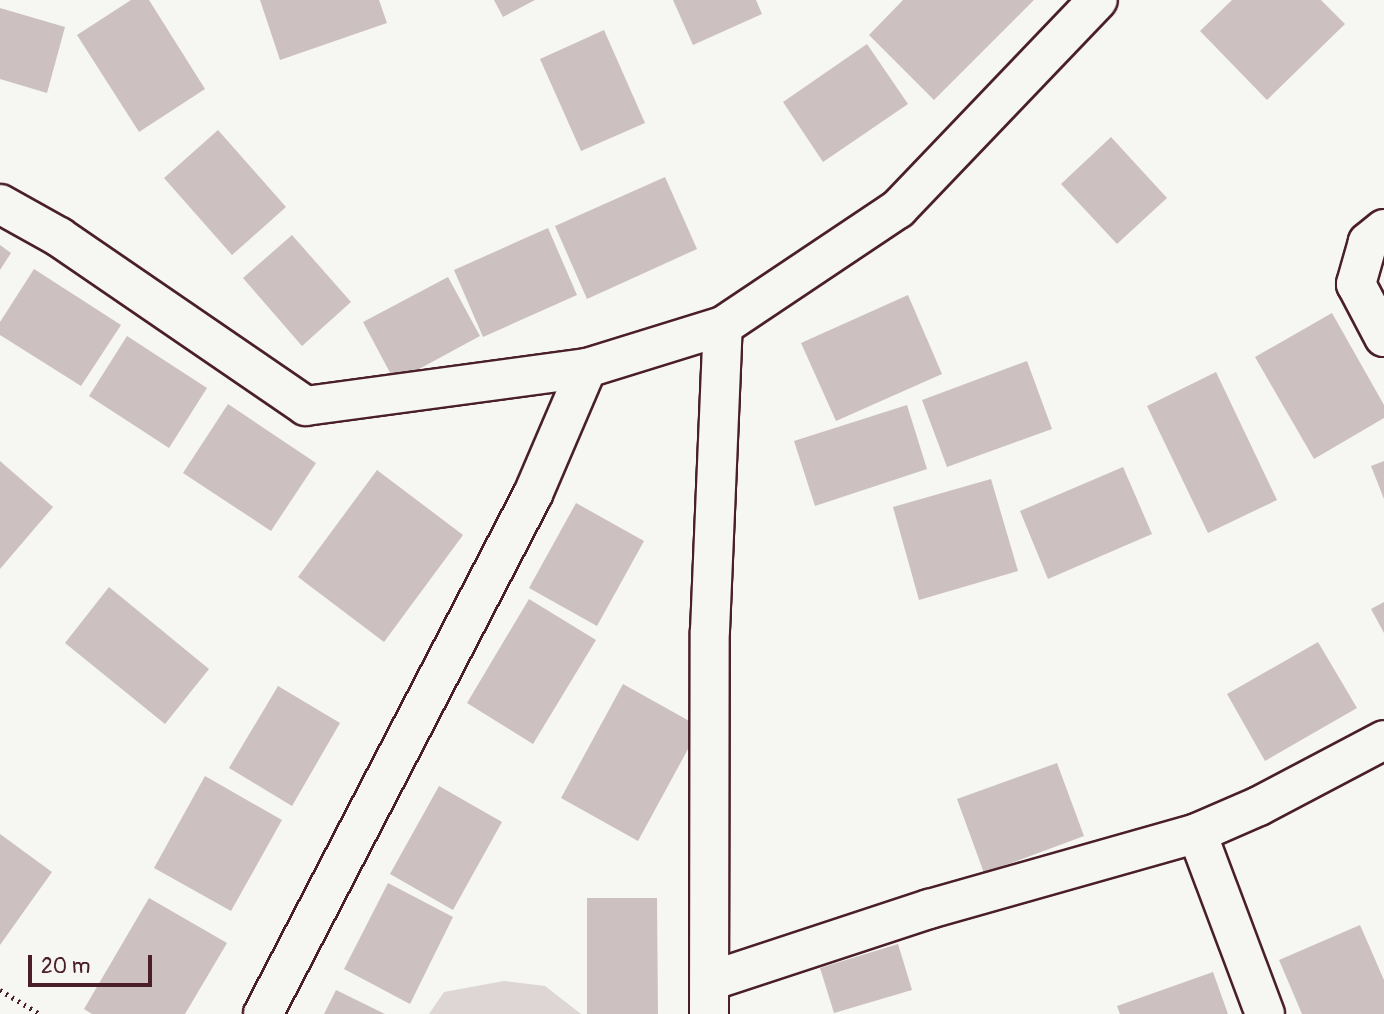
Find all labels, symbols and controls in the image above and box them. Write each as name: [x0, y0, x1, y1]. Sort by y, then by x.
scale bar: [32, 940, 156, 984]
text: 20 m: [41, 953, 90, 980]

